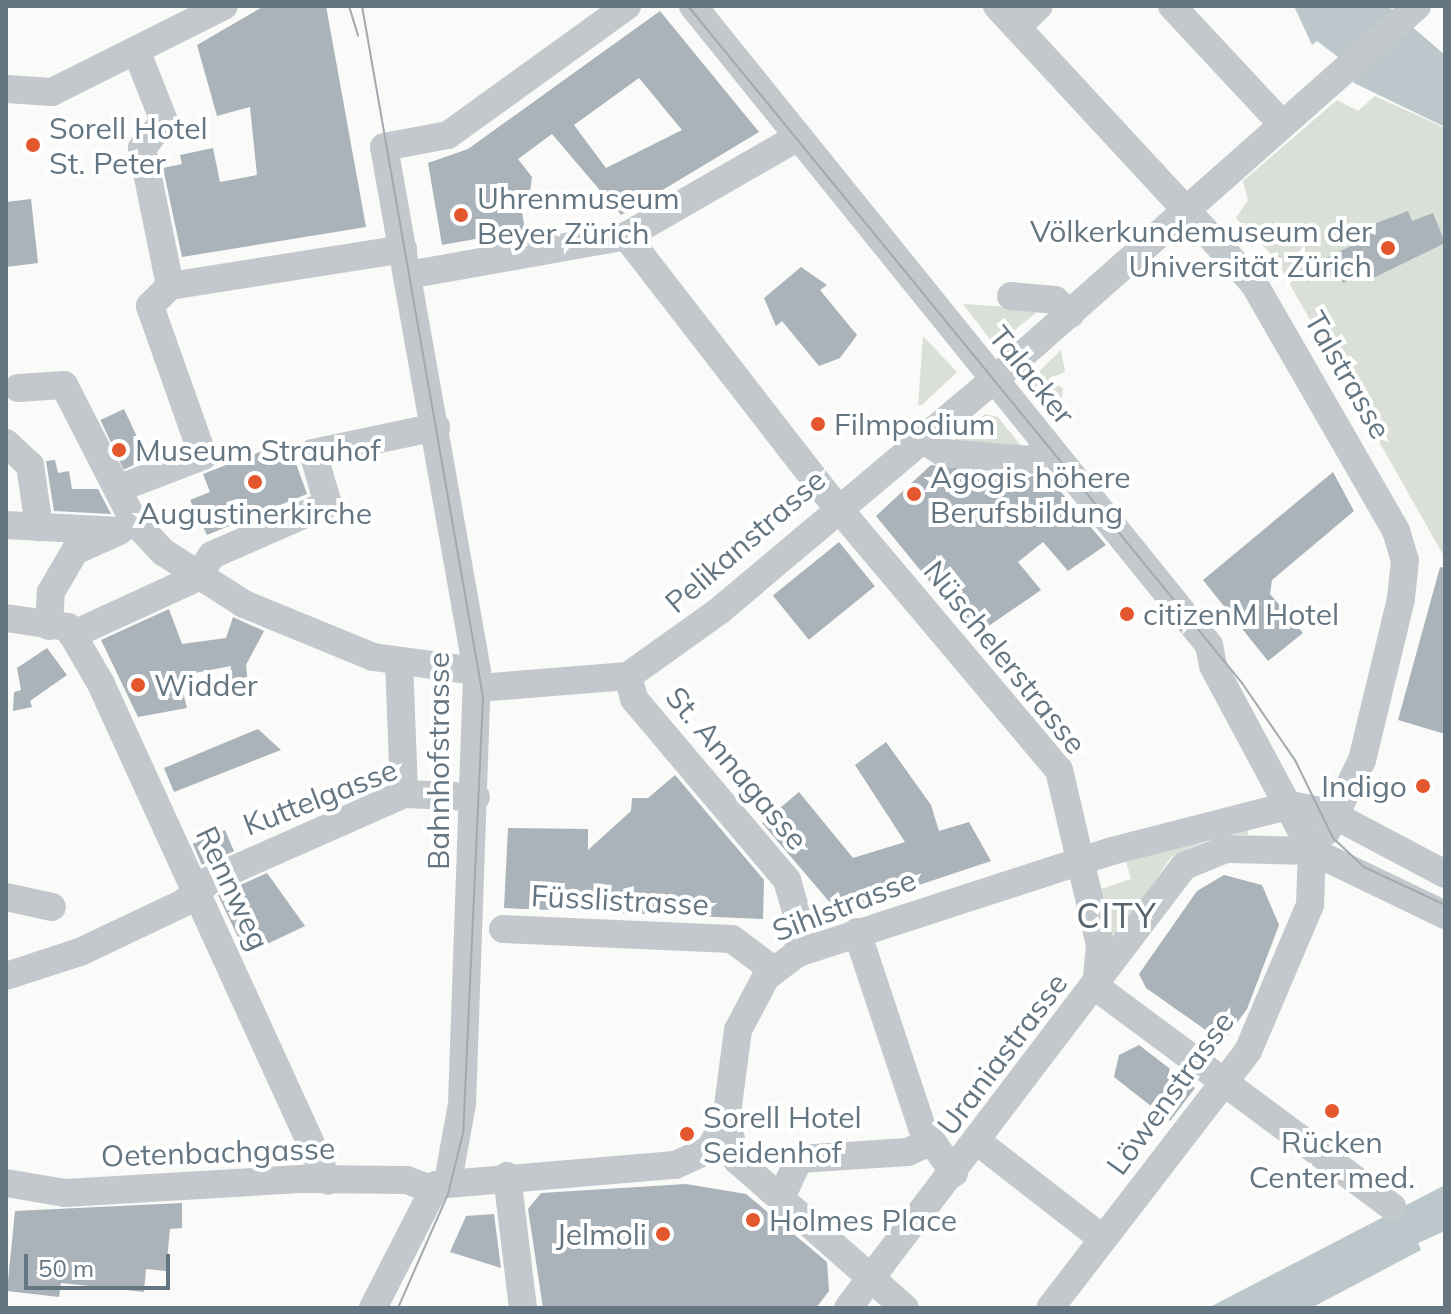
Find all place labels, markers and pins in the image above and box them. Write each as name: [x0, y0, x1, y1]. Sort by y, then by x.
place label: Sorell Hotel St. Peter: [49, 110, 208, 180]
marker: Sorell Hotel St. Peter: [24, 136, 42, 154]
place label: Uhrenmuseum Beyer Zürich: [477, 180, 680, 250]
marker: Uhrenmuseum Beyer Zürich: [452, 206, 470, 224]
place label: Völkerkundemuseum der Universität Zürich: [1030, 213, 1372, 284]
marker: Völkerkundemuseum der Universität Zürich: [1379, 239, 1397, 257]
place label: Filmpodium: [834, 406, 995, 442]
marker: Filmpodium: [809, 415, 827, 433]
place label: Museum Strauhof: [135, 432, 381, 468]
marker: Museum Strauhof: [110, 441, 128, 459]
place label: Agogis höhere Berufsbildung: [930, 459, 1131, 530]
marker: Augustinerkirche: [246, 473, 264, 491]
marker: Agogis höhere Berufsbildung: [905, 485, 923, 503]
place label: Augustinerkirche: [138, 495, 372, 531]
place label: citizenM Hotel: [1143, 596, 1339, 632]
marker: citizenM Hotel: [1118, 605, 1136, 623]
place label: Widder: [154, 667, 258, 703]
marker: Widder: [129, 676, 147, 694]
place label: Indigo: [1321, 768, 1407, 804]
marker: Indigo: [1414, 777, 1432, 795]
place label: Sorell Hotel Seidenhof: [703, 1099, 862, 1170]
marker: Rücken Center med.: [1323, 1102, 1341, 1120]
place label: Rücken Center med.: [1249, 1124, 1415, 1194]
marker: Sorell Hotel Seidenhof: [678, 1125, 696, 1143]
place label: Holmes Place: [769, 1202, 957, 1238]
marker: Holmes Place: [744, 1211, 762, 1229]
place label: Jelmoli: [556, 1216, 647, 1252]
marker: Jelmoli: [654, 1225, 672, 1243]

